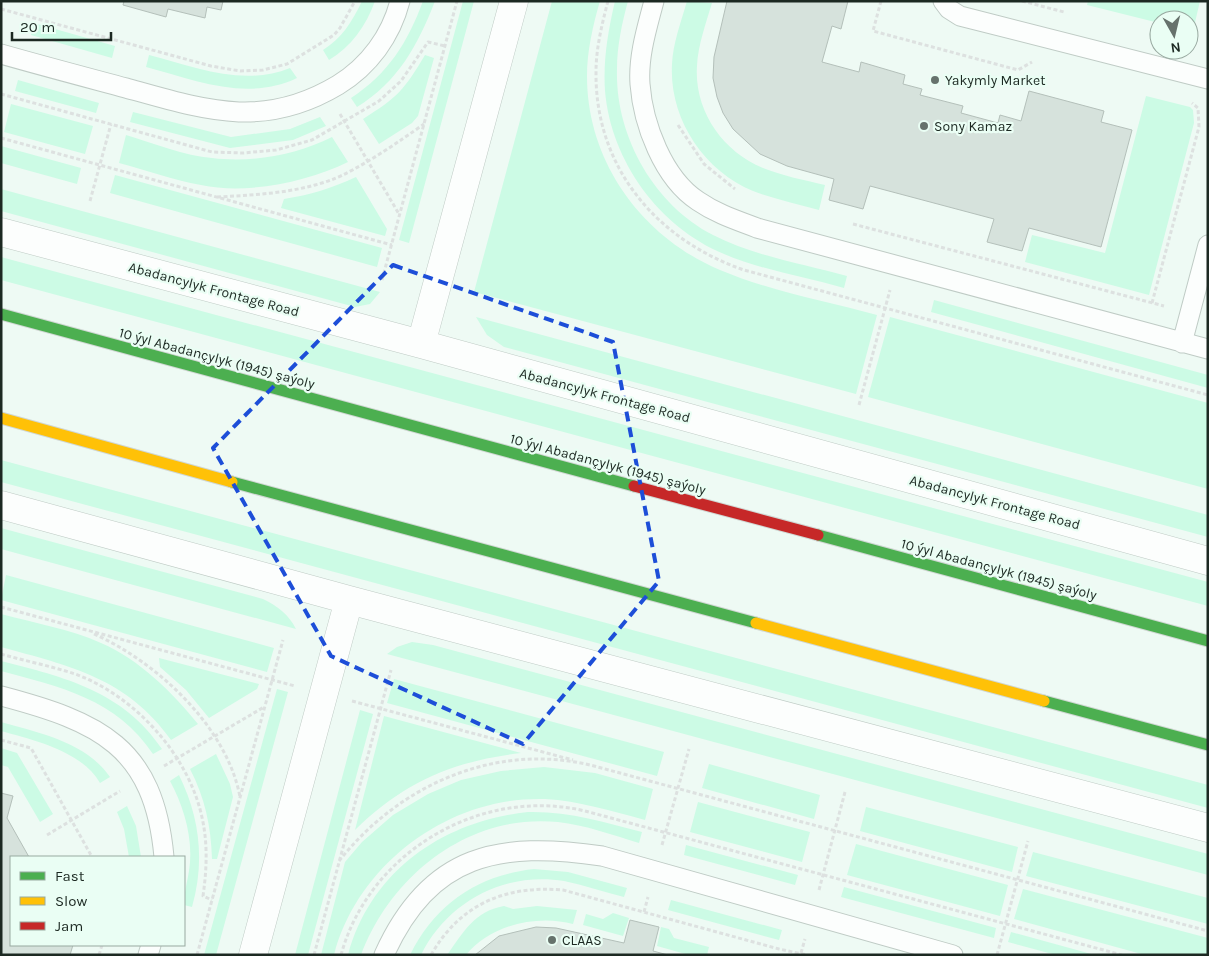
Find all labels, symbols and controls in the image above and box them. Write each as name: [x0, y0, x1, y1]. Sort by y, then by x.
scale bar: [12, 10, 111, 42]
north arrow: [1149, 10, 1199, 60]
text: 20 m: [20, 18, 55, 36]
text: N: [1170, 38, 1182, 56]
place label: Yakymly Market: [945, 72, 1046, 89]
marker: Yakymly Market: [929, 74, 941, 86]
place label: Sony Kamaz: [934, 118, 1012, 135]
marker: Sony Kamaz: [918, 120, 930, 132]
street label: Abadancylyk Frontage Road: [127, 258, 301, 320]
street label: 10 ýyl Abadançylyk (1945) şaýoly: [117, 324, 317, 393]
street label: Abadancylyk Frontage Road: [518, 364, 692, 426]
street label: 10 ýyl Abadançylyk (1945) şaýoly: [508, 430, 708, 499]
street label: Abadancylyk Frontage Road: [908, 471, 1082, 533]
street label: 10 ýyl Abadançylyk (1945) şaýoly: [899, 535, 1099, 604]
legend: [10, 856, 185, 946]
text: Fast: [55, 867, 85, 885]
text: Slow: [55, 892, 87, 910]
text: Jam: [55, 917, 83, 935]
place label: CLAAS: [562, 932, 602, 949]
marker: CLAAS: [546, 934, 558, 946]

